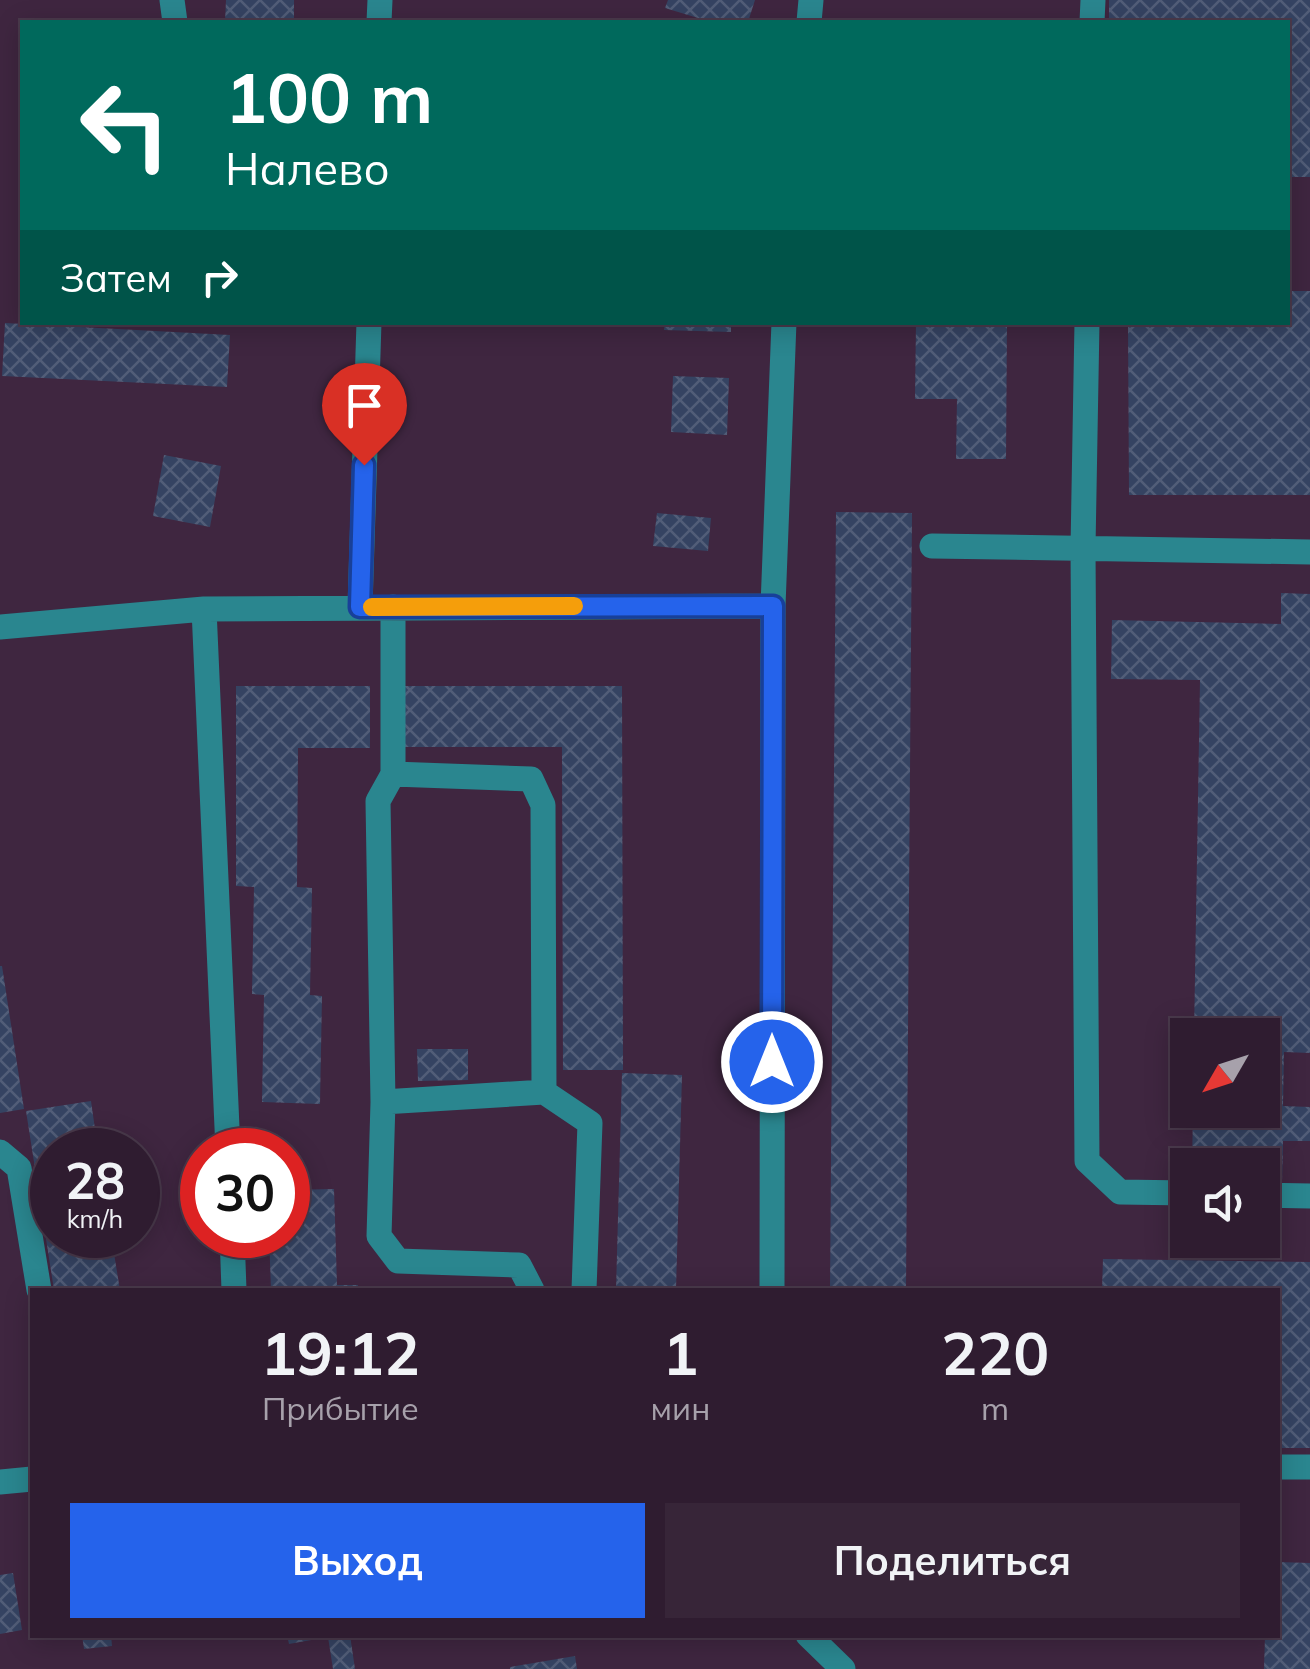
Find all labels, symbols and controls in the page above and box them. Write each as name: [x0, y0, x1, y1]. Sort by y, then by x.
text: 100 m: [225, 53, 433, 141]
icon: left: [60, 60, 190, 190]
text: Налево: [225, 140, 390, 196]
icon: right: [192, 250, 247, 305]
text: Затем: [60, 254, 172, 302]
pin: [322, 363, 407, 466]
icon: arrive: [337, 378, 392, 433]
position arrow: [720, 1010, 824, 1114]
north arrow: [1170, 1018, 1280, 1128]
map controls: [1170, 1018, 1280, 1258]
speed limit sign: 30: [180, 1128, 310, 1258]
button: sound: [1170, 1148, 1280, 1258]
text: 28: [65, 1149, 125, 1212]
text: km/h: [67, 1203, 123, 1234]
text: 19:12: [261, 1315, 420, 1390]
text: 1: [662, 1315, 698, 1390]
text: 220: [941, 1315, 1049, 1390]
text: Прибытие: [262, 1388, 419, 1428]
text: мин: [651, 1388, 710, 1428]
text: m: [981, 1388, 1009, 1428]
button: Выход: [70, 1503, 645, 1618]
button: Поделиться: [665, 1503, 1240, 1618]

